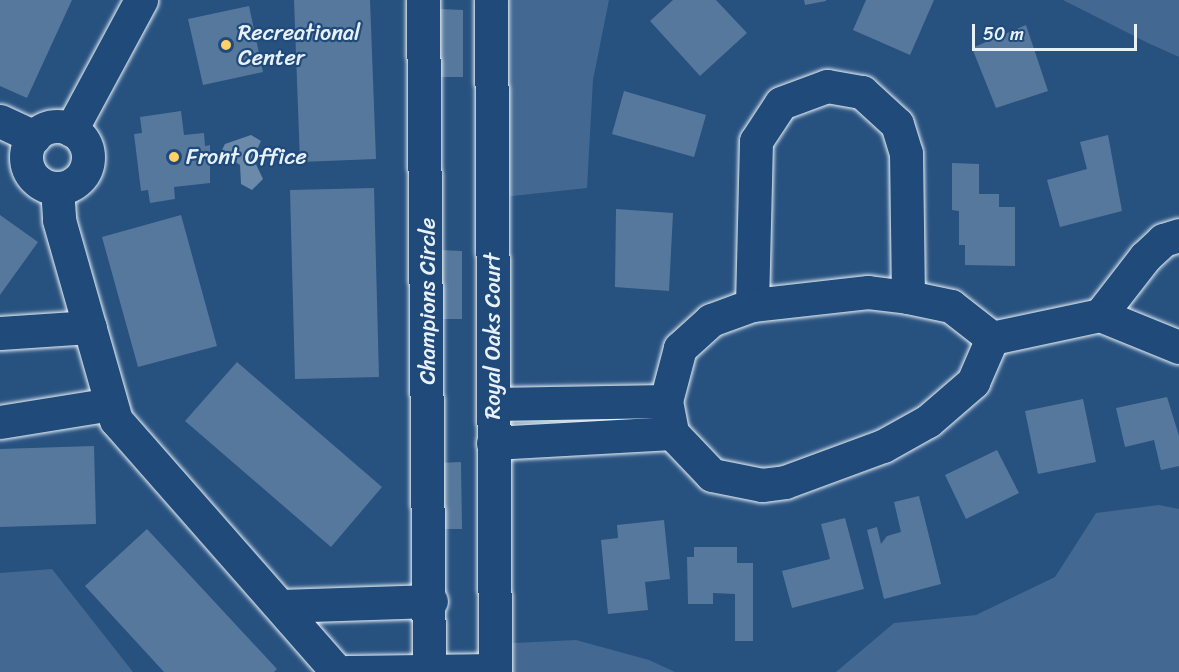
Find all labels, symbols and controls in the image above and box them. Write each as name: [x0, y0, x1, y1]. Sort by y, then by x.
scale bar: [975, 12, 1140, 50]
text: 50 m: [983, 18, 1024, 50]
place label: Recreational Center: [238, 19, 360, 70]
marker: Recreational Center: [219, 38, 233, 52]
place label: Front Office: [186, 144, 307, 170]
marker: Front Office: [167, 150, 181, 164]
street label: Champions Circle: [415, 218, 441, 384]
street label: Royal Oaks Court: [480, 252, 506, 420]

